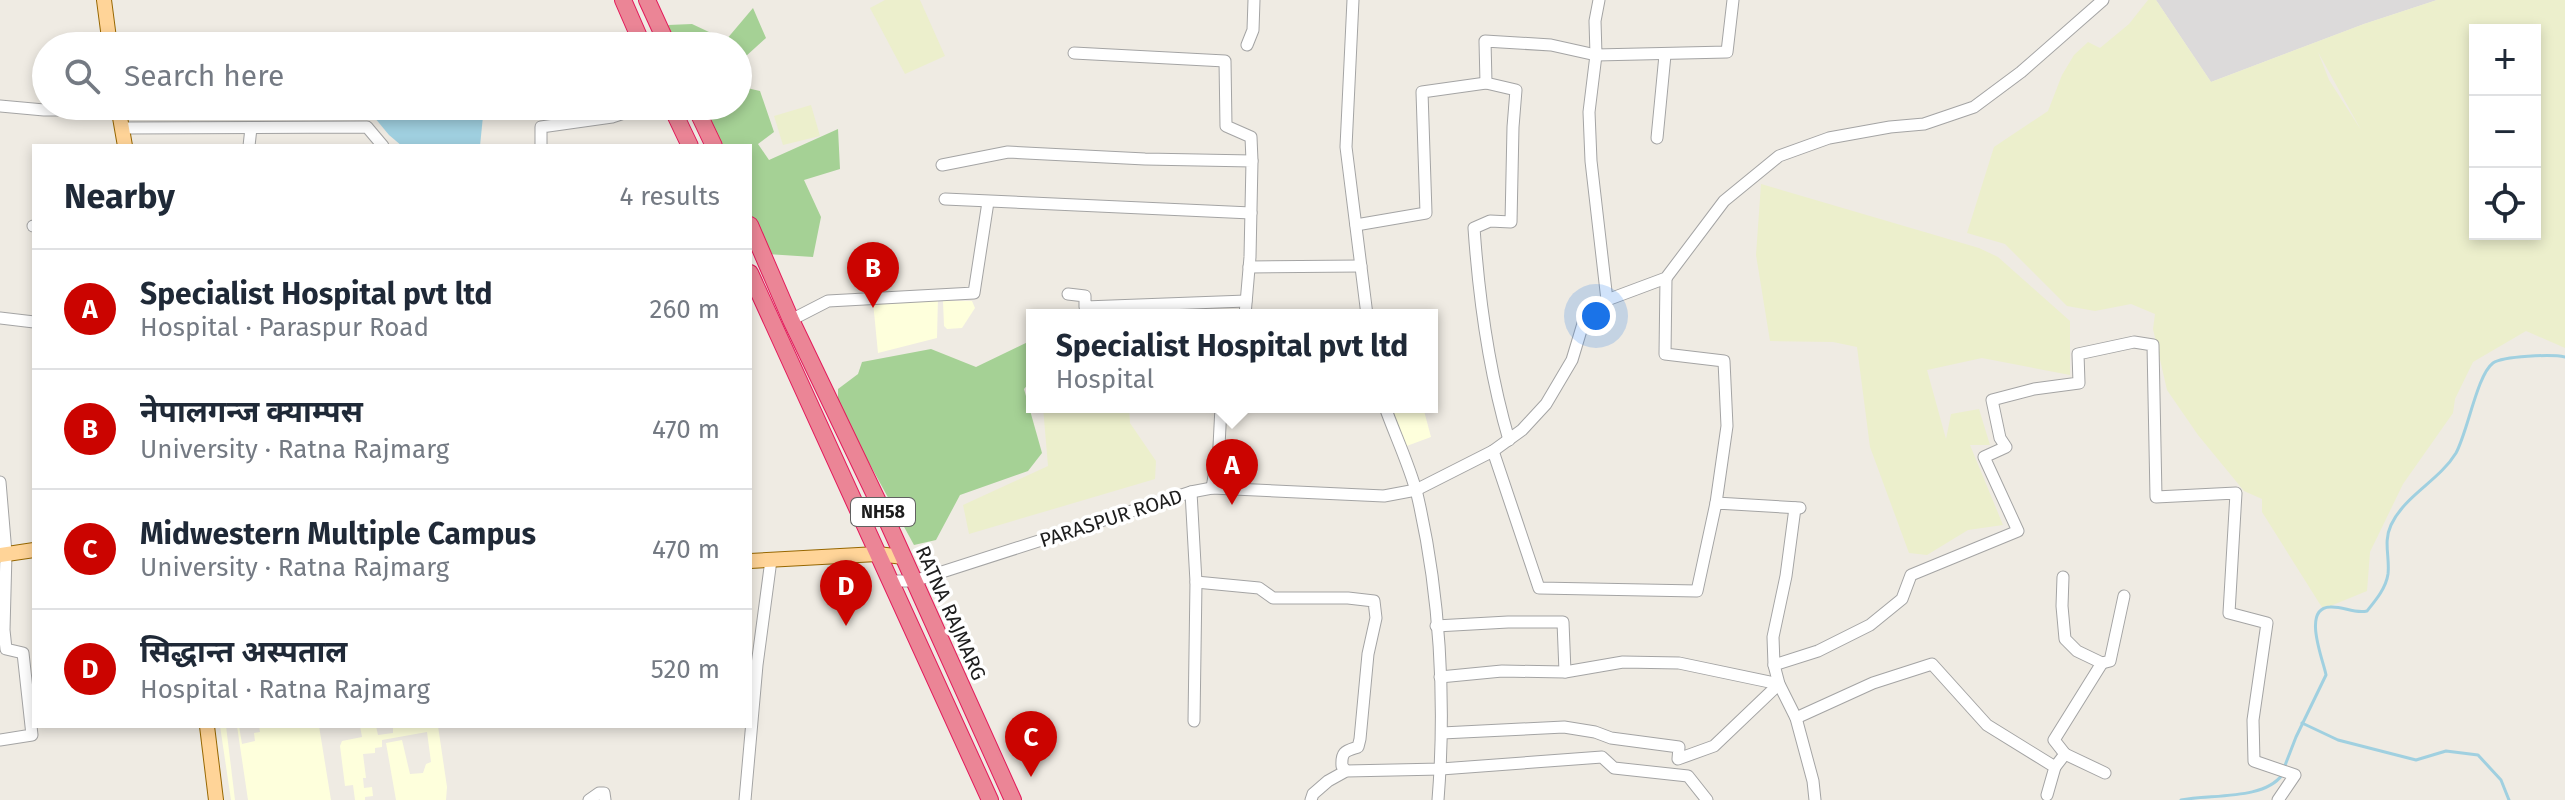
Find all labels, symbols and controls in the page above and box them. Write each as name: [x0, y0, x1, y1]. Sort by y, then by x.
map controls: [2469, 24, 2541, 240]
button: +: [2469, 24, 2541, 96]
search box: [32, 32, 752, 120]
icon: search: [60, 54, 104, 98]
text: Search here: [124, 58, 284, 94]
button: −: [2469, 96, 2541, 168]
button: locate: [2469, 168, 2541, 240]
text: Nearby: [64, 176, 175, 217]
text: 4 results: [619, 181, 720, 212]
pin: B: [847, 242, 899, 308]
text: Specialist Hospital pvt ltd: [140, 276, 493, 312]
text: A: [82, 294, 98, 325]
text: 260 m: [650, 294, 720, 325]
your location: [1576, 296, 1616, 336]
popup: [1026, 309, 1438, 413]
text: Hospital · Paraspur Road: [140, 312, 429, 343]
text: Specialist Hospital pvt ltd: [1056, 328, 1408, 364]
text: Hospital: [1056, 364, 1154, 395]
text: नेपालगन्ज क्याम्पस: [140, 394, 363, 430]
text: B: [82, 414, 98, 445]
text: 470 m: [652, 414, 720, 445]
text: University · Ratna Rajmarg: [140, 434, 449, 465]
pin: A: [1206, 439, 1258, 505]
street label: PARASPUR ROAD: [1037, 484, 1185, 552]
road number: NH58: [851, 498, 915, 526]
text: Midwestern Multiple Campus: [140, 516, 536, 552]
text: C: [83, 534, 97, 565]
text: 470 m: [652, 534, 720, 565]
street label: RATNA RAJMARG: [911, 542, 991, 684]
text: University · Ratna Rajmarg: [140, 552, 449, 583]
pin: D: [820, 560, 872, 626]
text: सिद्धान्त अस्पताल: [140, 634, 347, 670]
text: D: [82, 654, 98, 685]
text: 520 m: [651, 654, 720, 685]
text: Hospital · Ratna Rajmarg: [140, 674, 430, 705]
pin: C: [1005, 711, 1057, 777]

